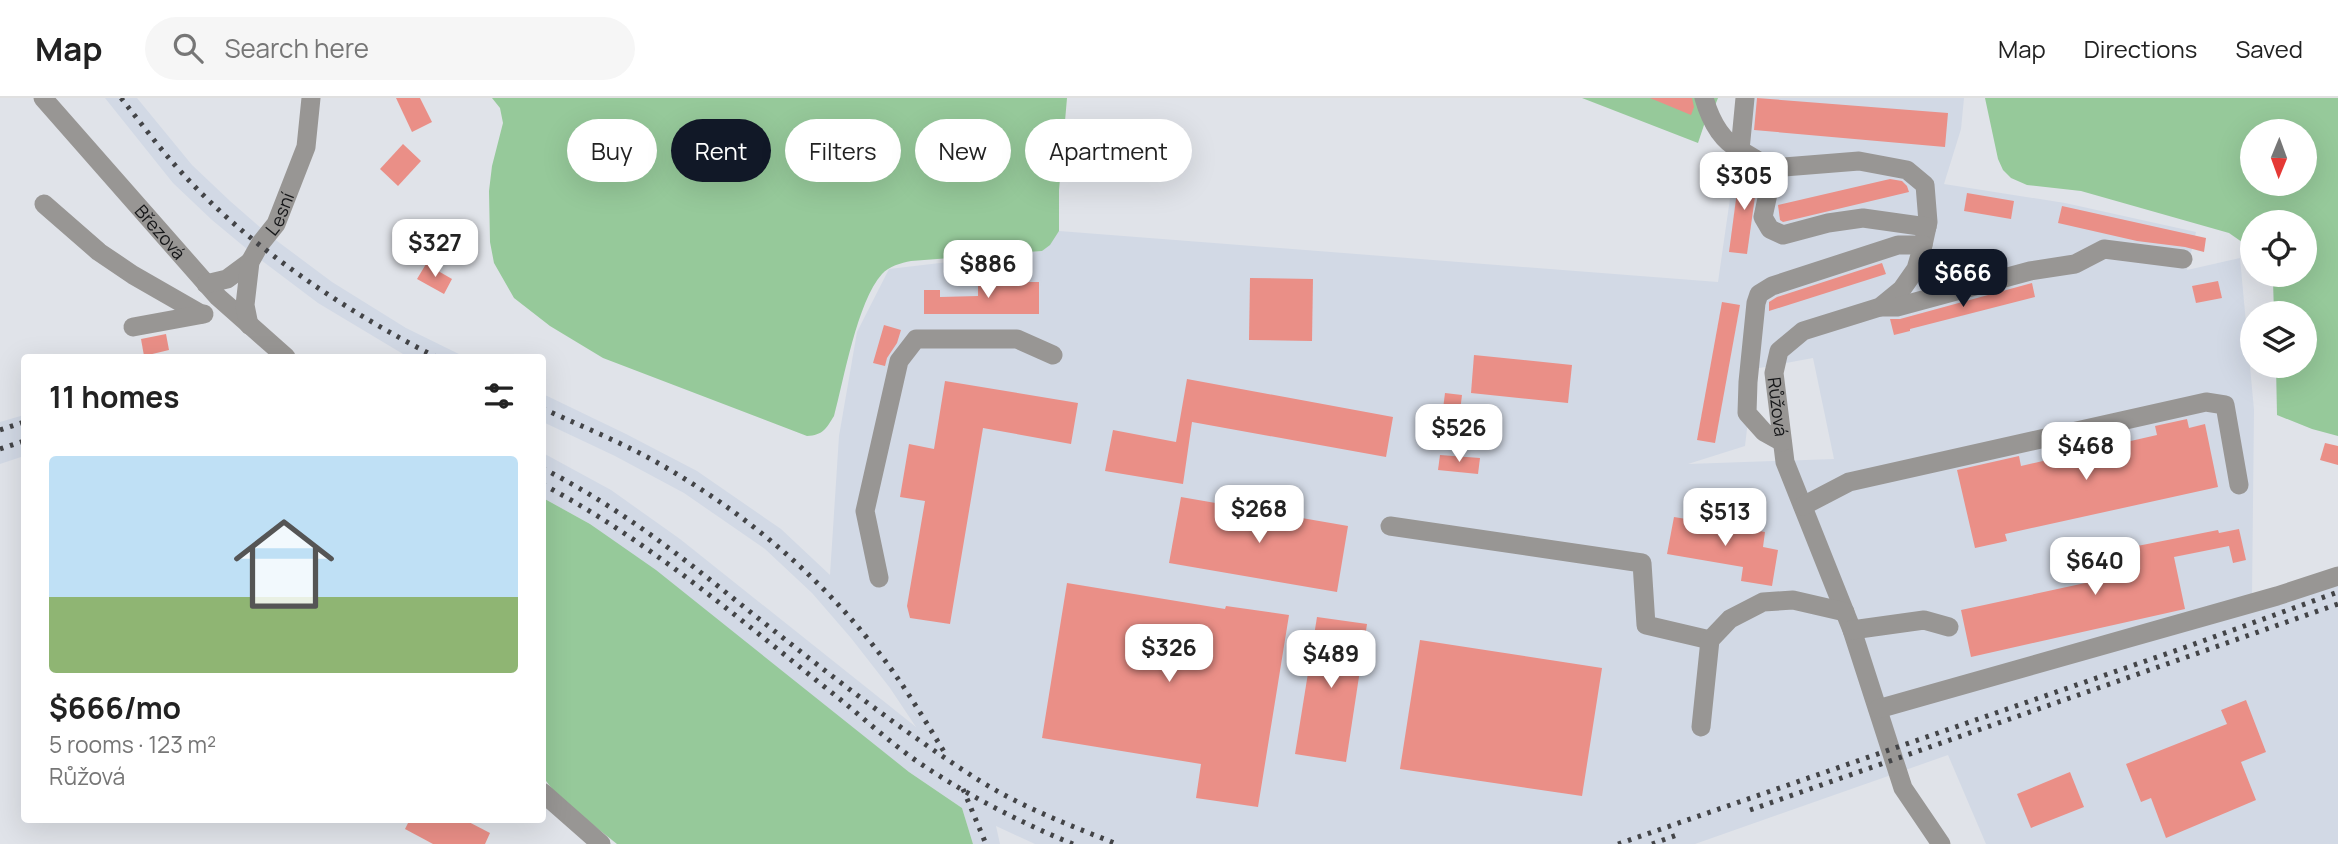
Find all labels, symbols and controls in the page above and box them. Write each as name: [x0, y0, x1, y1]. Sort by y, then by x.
search box: [145, 17, 635, 80]
text: Map: [35, 26, 103, 71]
icon: search: [169, 29, 207, 67]
text: Search here: [225, 30, 369, 66]
text: Map: [1998, 32, 2046, 65]
text: Directions: [2084, 32, 2197, 65]
text: Saved: [2235, 32, 2303, 65]
chip: Buy: [567, 119, 657, 182]
chip: Rent: [671, 119, 771, 182]
chip: Filters: [785, 119, 901, 182]
chip: New: [915, 119, 1011, 182]
chip: Apartment: [1025, 119, 1192, 182]
north arrow: [2240, 119, 2317, 196]
map controls: [2240, 119, 2317, 378]
pin: $305: [1703, 152, 1785, 212]
text: $305: [1716, 159, 1772, 191]
street label: Lesní: [260, 189, 299, 240]
street label: Březová: [130, 199, 191, 264]
button: locate: [2240, 210, 2317, 287]
pin: $327: [394, 220, 476, 279]
text: $327: [408, 226, 462, 258]
pin: $886: [947, 240, 1029, 300]
text: $886: [960, 247, 1016, 279]
pin: $666: [1922, 250, 2004, 309]
text: $666: [1934, 256, 1992, 288]
button: layers: [2240, 301, 2317, 378]
text: 11 homes: [49, 376, 180, 417]
street label: Růžová: [1763, 376, 1794, 438]
icon: filters: [480, 377, 518, 415]
pin: $526: [1418, 404, 1500, 464]
text: $526: [1431, 411, 1487, 443]
pin: $468: [2045, 422, 2127, 482]
text: $468: [2058, 429, 2114, 461]
pin: $268: [1218, 486, 1300, 545]
pin: $513: [1684, 489, 1766, 548]
text: $268: [1231, 492, 1287, 524]
text: $513: [1699, 495, 1751, 527]
icon: home: [221, 501, 347, 627]
pin: $640: [2054, 538, 2136, 597]
text: $640: [2066, 544, 2124, 576]
pin: $326: [1128, 624, 1210, 684]
pin: $489: [1290, 630, 1372, 690]
text: $326: [1141, 631, 1197, 663]
text: $489: [1303, 637, 1359, 669]
text: $666/mo: [49, 687, 181, 728]
text: 5 rooms · 123 m²: [49, 728, 216, 760]
text: Růžová: [49, 760, 125, 792]

